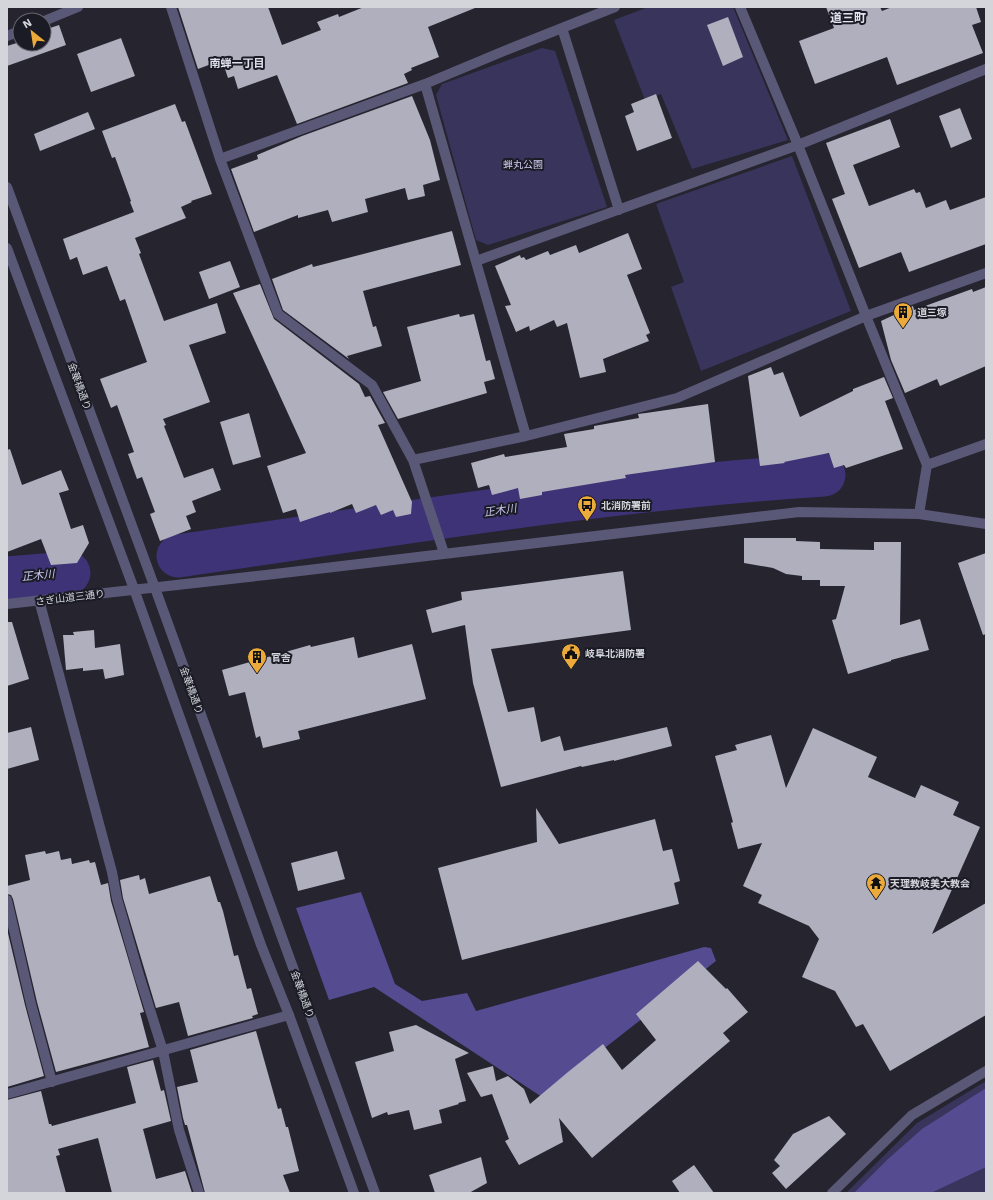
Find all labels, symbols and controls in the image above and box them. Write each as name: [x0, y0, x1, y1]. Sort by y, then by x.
district label: 道三町: [830, 11, 866, 25]
north arrow: [12, 12, 52, 52]
text: N: [20, 16, 34, 31]
district label: 南蝉一丁目: [210, 57, 265, 70]
park label: 蝉丸公園: [503, 159, 543, 170]
building icon: 道三塚: [892, 301, 914, 329]
place label: 道三塚: [917, 307, 947, 318]
street label: 金華橋通り: [66, 361, 93, 412]
bus stop icon: 北消防署前: [576, 494, 598, 522]
place label: 北消防署前: [601, 500, 651, 511]
water label: 正木川: [483, 502, 518, 519]
water label: 正木川: [21, 567, 56, 583]
street label: さぎ山道三通り: [35, 588, 105, 607]
public building icon: 岐阜北消防署: [560, 642, 582, 670]
building icon: 官舎: [246, 646, 268, 674]
place label: 岐阜北消防署: [585, 648, 645, 659]
place label: 官舎: [271, 652, 291, 663]
street label: 金華橋通り: [178, 665, 205, 716]
temple icon: 天理教岐美大教会: [865, 872, 887, 900]
place label: 天理教岐美大教会: [890, 878, 970, 889]
street label: 金華橋通り: [289, 969, 316, 1020]

